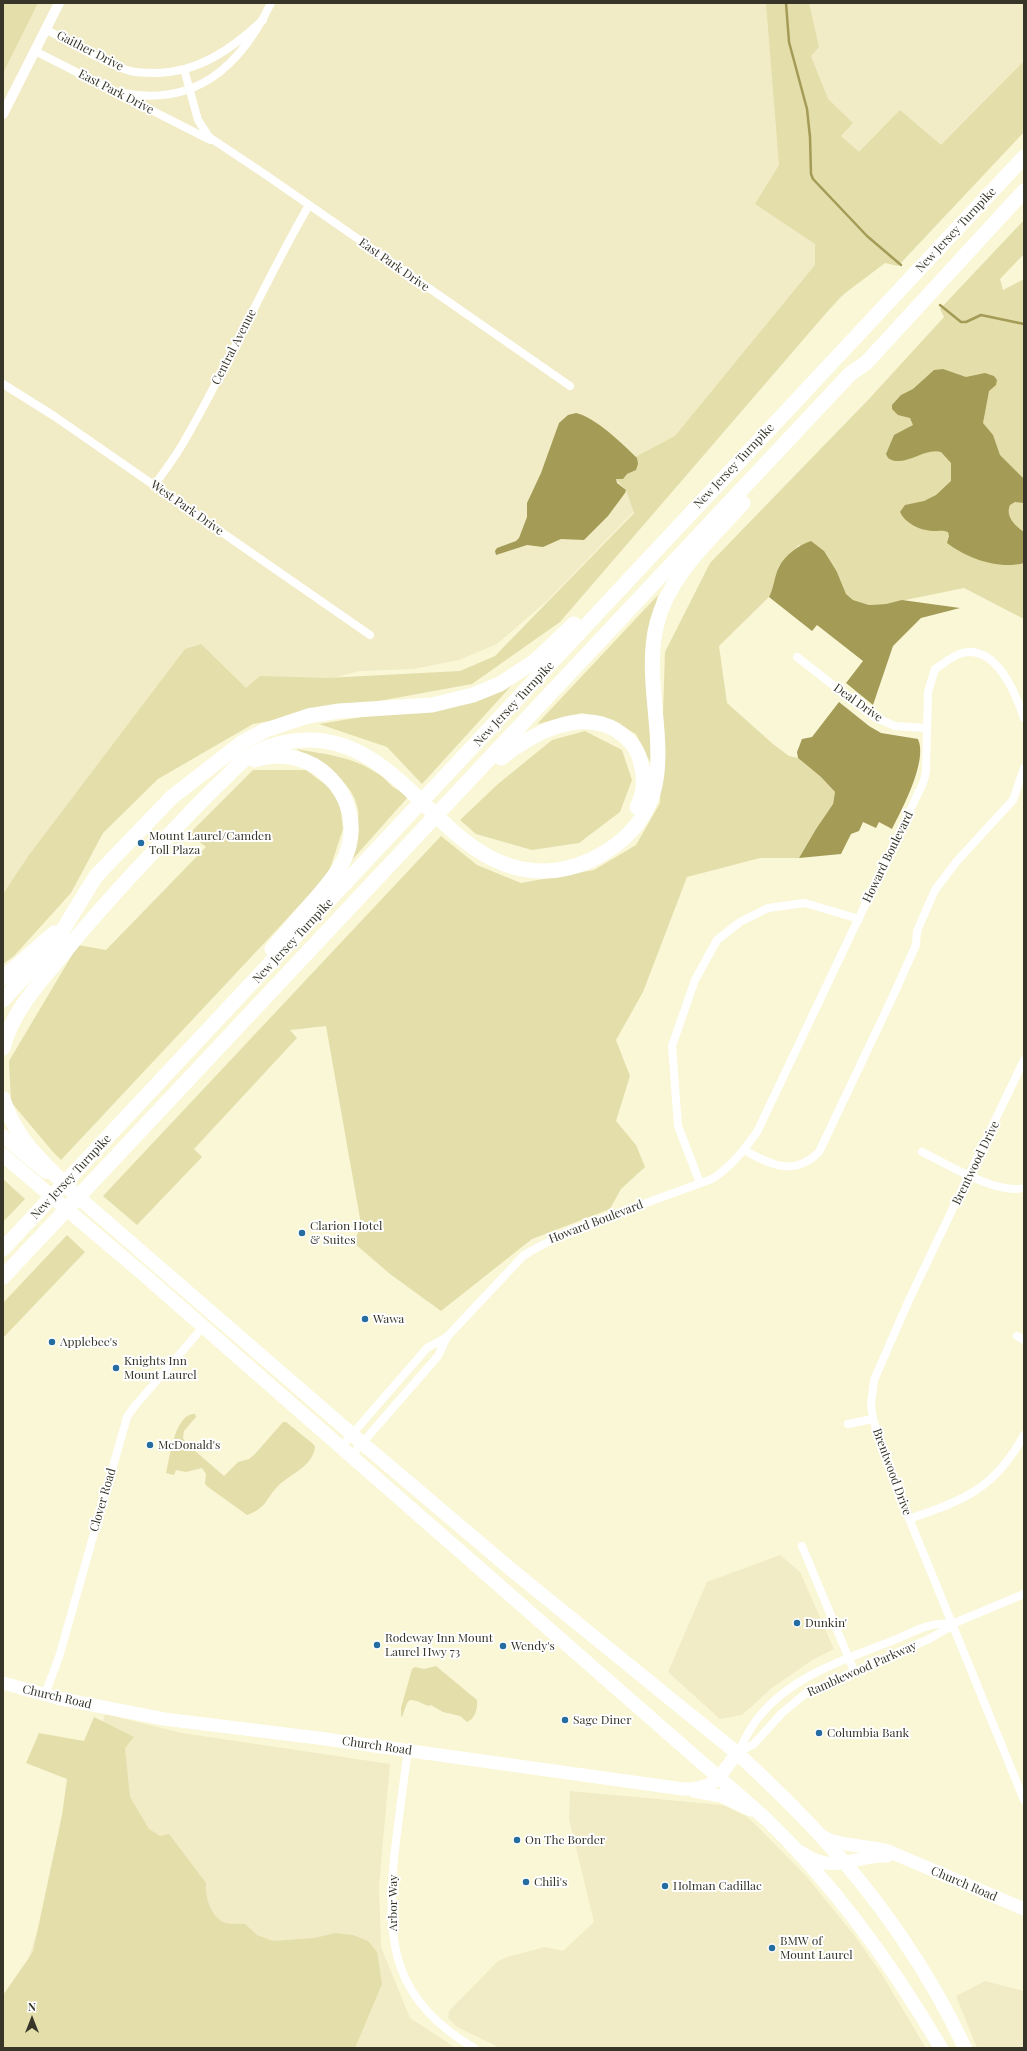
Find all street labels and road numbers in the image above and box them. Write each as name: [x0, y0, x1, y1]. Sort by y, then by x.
street label: Gaither Drive: [54, 28, 126, 74]
street label: East Park Drive: [76, 67, 156, 117]
street label: New Jersey Turnpike: [913, 185, 999, 275]
street label: East Park Drive: [356, 235, 432, 295]
street label: Central Avenue: [209, 307, 259, 387]
street label: New Jersey Turnpike: [691, 421, 777, 511]
street label: West Park Drive: [148, 478, 226, 538]
street label: New Jersey Turnpike: [471, 659, 557, 749]
street label: Deal Drive: [831, 681, 885, 725]
street label: Howard Boulevard: [860, 809, 916, 905]
street label: New Jersey Turnpike: [250, 896, 336, 986]
street label: Brentwood Drive: [949, 1119, 1003, 1207]
street label: New Jersey Turnpike: [28, 1132, 114, 1222]
street label: Howard Boulevard: [547, 1197, 645, 1247]
street label: Brentwood Drive: [870, 1426, 914, 1518]
street label: Clover Road: [87, 1467, 119, 1533]
street label: Ramblewood Parkway: [805, 1638, 919, 1700]
street label: Church Road: [21, 1682, 93, 1712]
street label: Church Road: [341, 1734, 413, 1758]
street label: Church Road: [929, 1864, 999, 1904]
street label: Arbor Way: [386, 1875, 400, 1931]

